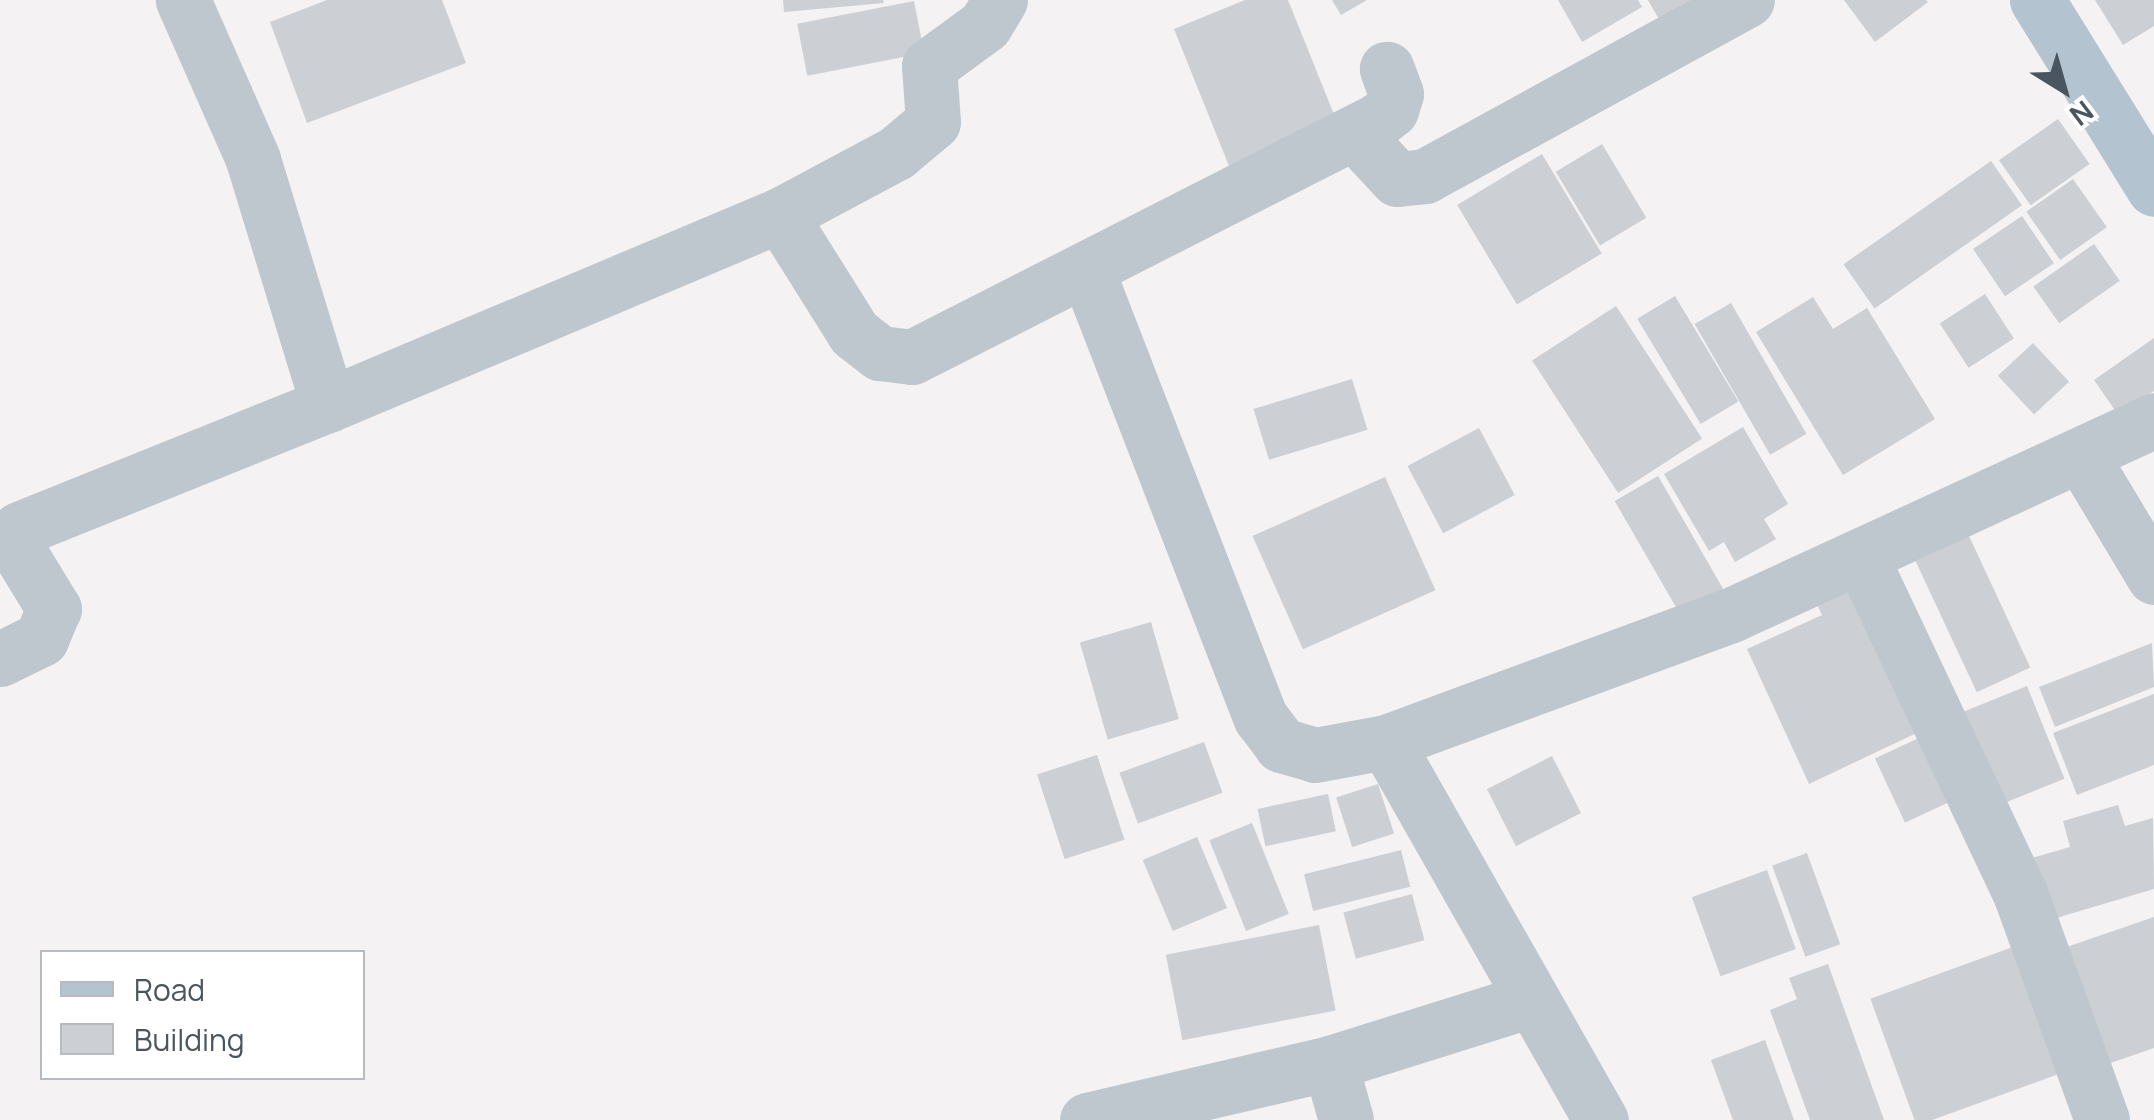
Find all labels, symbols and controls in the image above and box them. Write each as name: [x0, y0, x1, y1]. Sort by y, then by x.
north arrow: [2014, 40, 2114, 140]
text: N: [2063, 93, 2102, 135]
legend: [40, 950, 365, 1080]
text: Road: [134, 969, 205, 1010]
text: Building: [134, 1019, 245, 1060]

